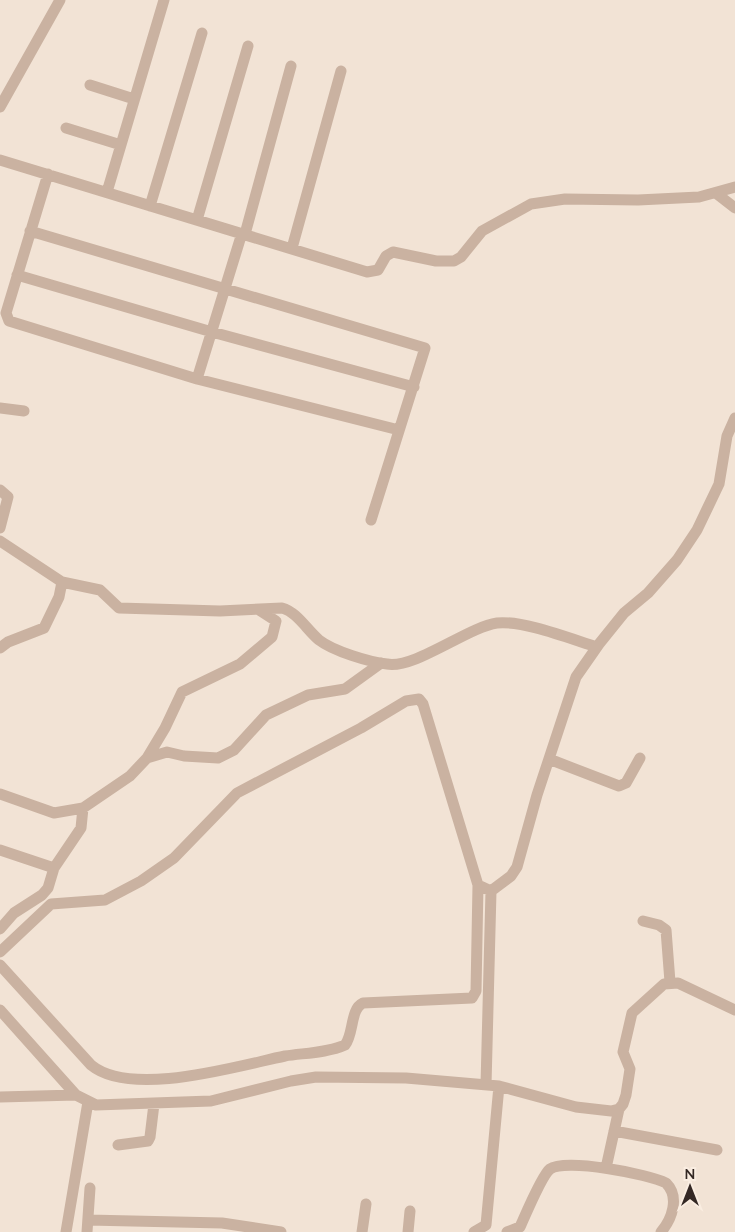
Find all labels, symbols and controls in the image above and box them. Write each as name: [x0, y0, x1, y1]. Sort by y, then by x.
north arrow: [665, 1162, 715, 1212]
text: N: [685, 1165, 695, 1182]

